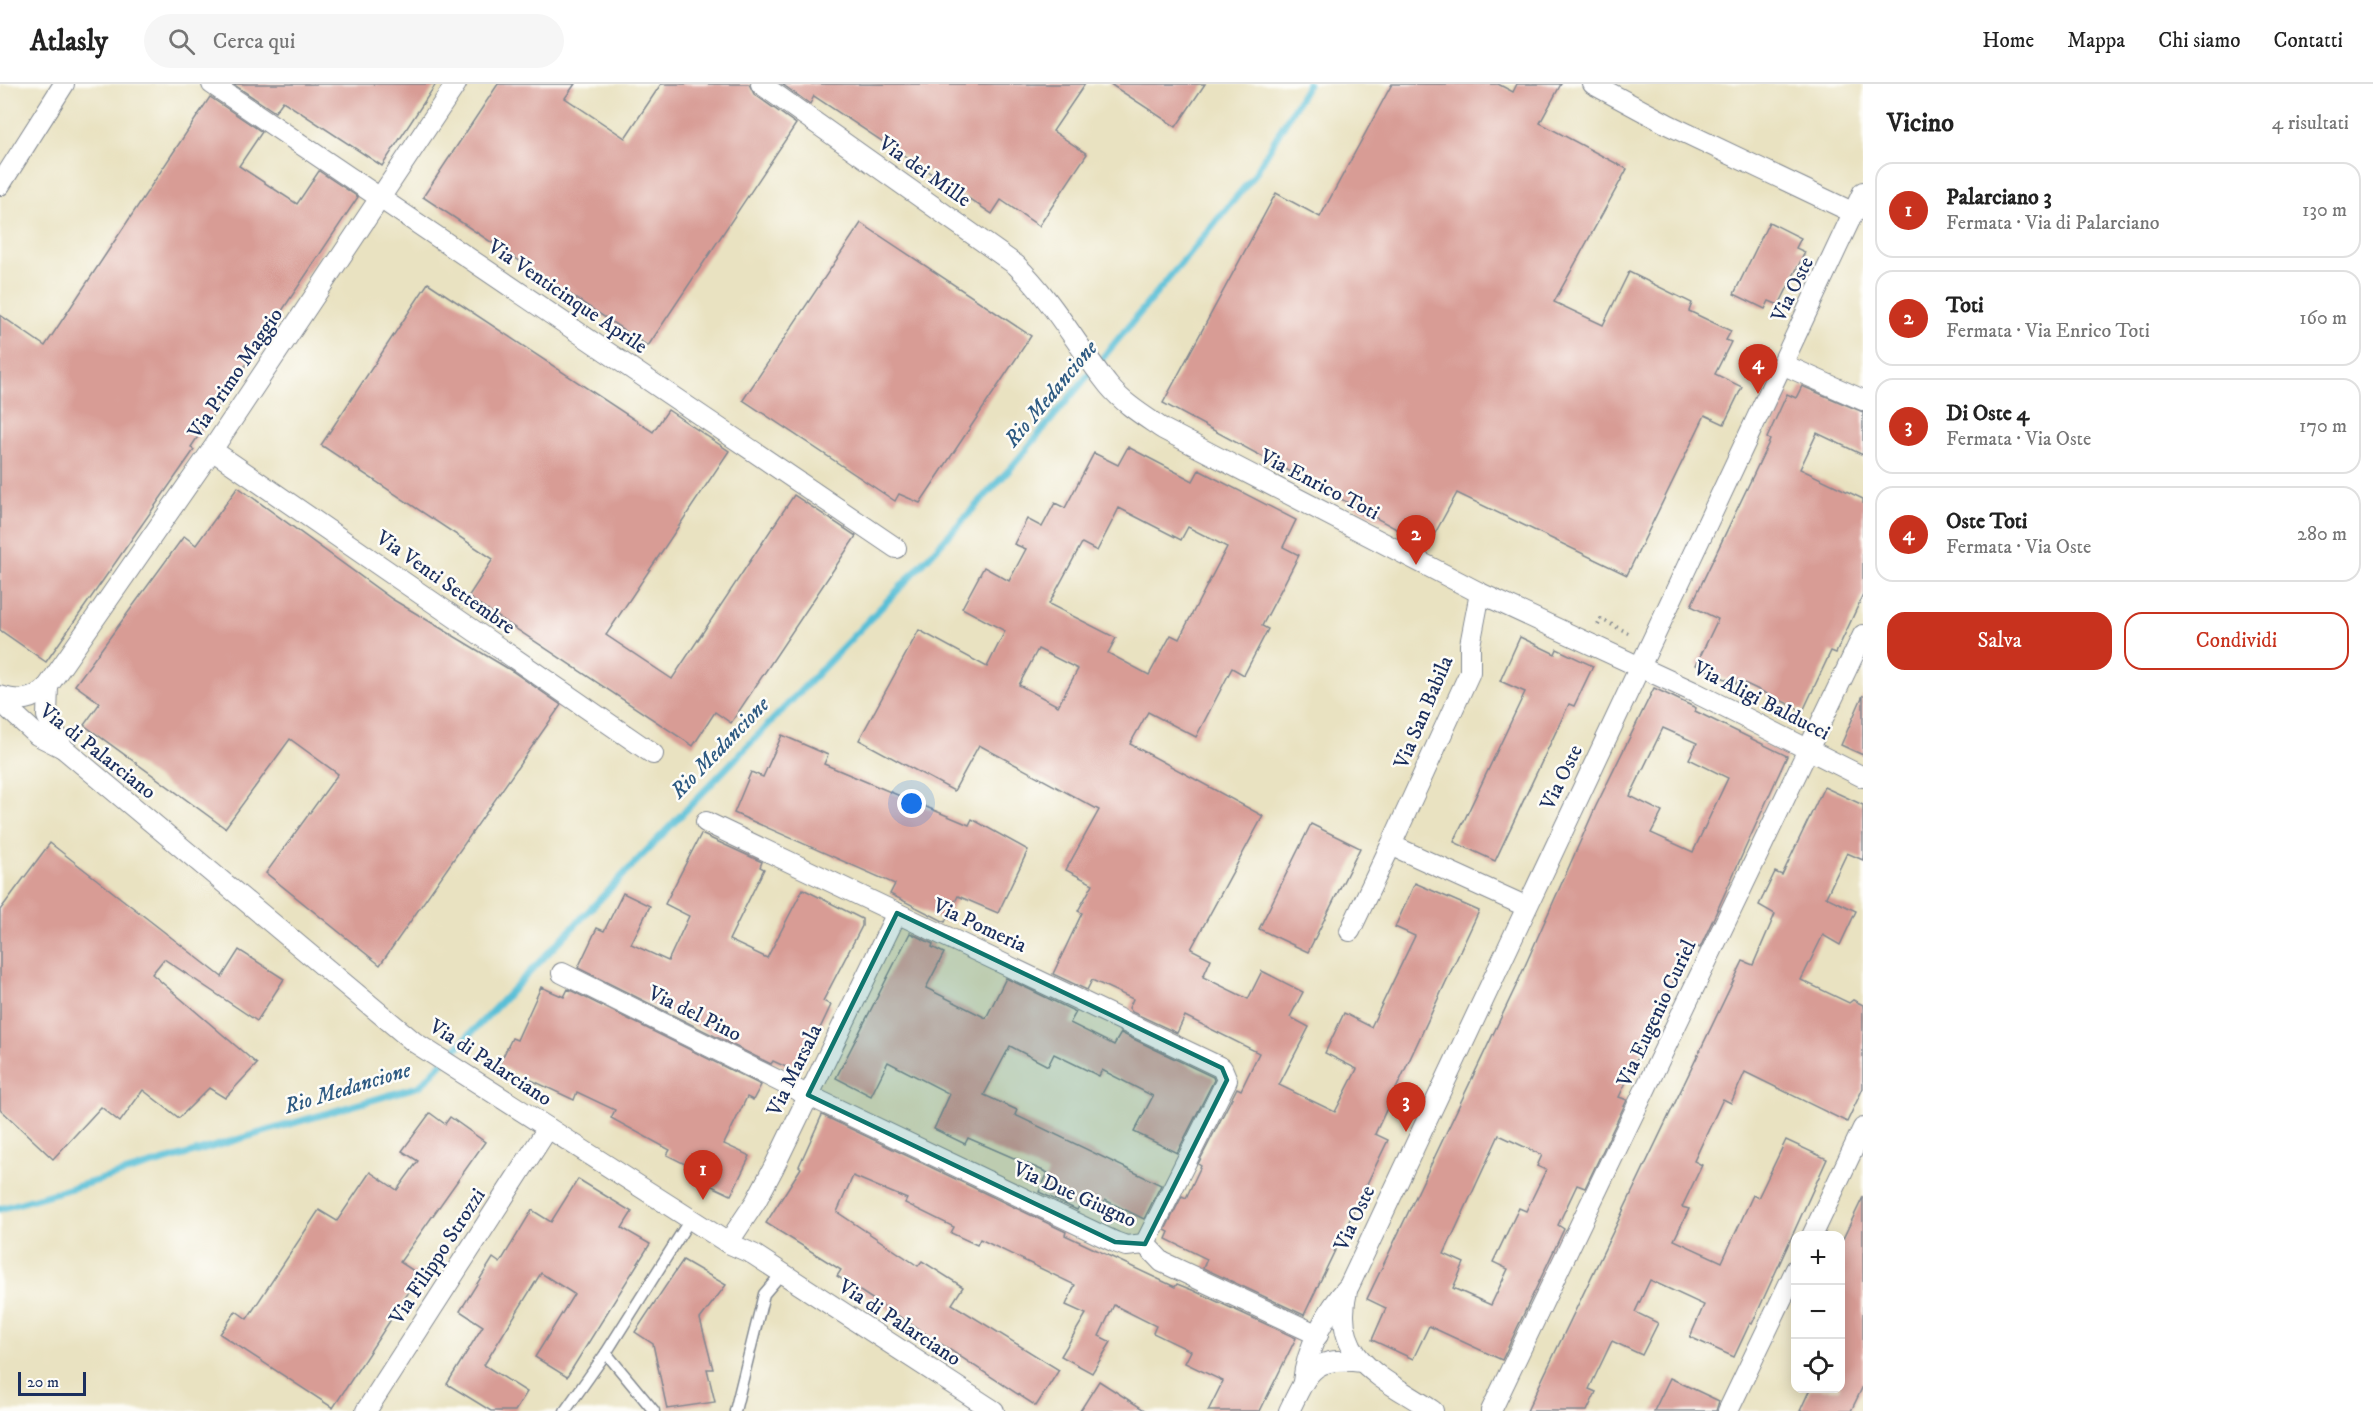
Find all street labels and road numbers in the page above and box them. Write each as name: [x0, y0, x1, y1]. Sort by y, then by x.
street label: Via dei Mille: [872, 130, 976, 213]
street label: Via Venticinque Aprile: [482, 233, 652, 360]
street label: Via Oste: [1766, 252, 1820, 327]
street label: Via Primo Maggio: [182, 303, 289, 445]
street label: Via Enrico Toti: [1254, 443, 1384, 526]
street label: Via Venti Settembre: [370, 525, 520, 641]
street label: Via San Babila: [1388, 652, 1459, 774]
street label: Via Aligi Balducci: [1688, 655, 1834, 746]
street label: Via di Palarciano: [33, 698, 161, 805]
street label: Via Oste: [1535, 740, 1589, 815]
street label: Via Pomeria: [928, 892, 1031, 959]
street label: Via Eugenio Curiel: [1611, 935, 1703, 1092]
street label: Via del Pino: [643, 980, 746, 1048]
street label: Via di Palarciano: [423, 1013, 557, 1112]
street label: Via Marsala: [761, 1020, 828, 1122]
street label: Via Due Giugno: [1008, 1156, 1140, 1234]
street label: Via Oste: [1328, 1181, 1381, 1256]
street label: Via Filippo Strozzi: [384, 1184, 492, 1330]
street label: Via di Palarciano: [832, 1273, 966, 1372]

